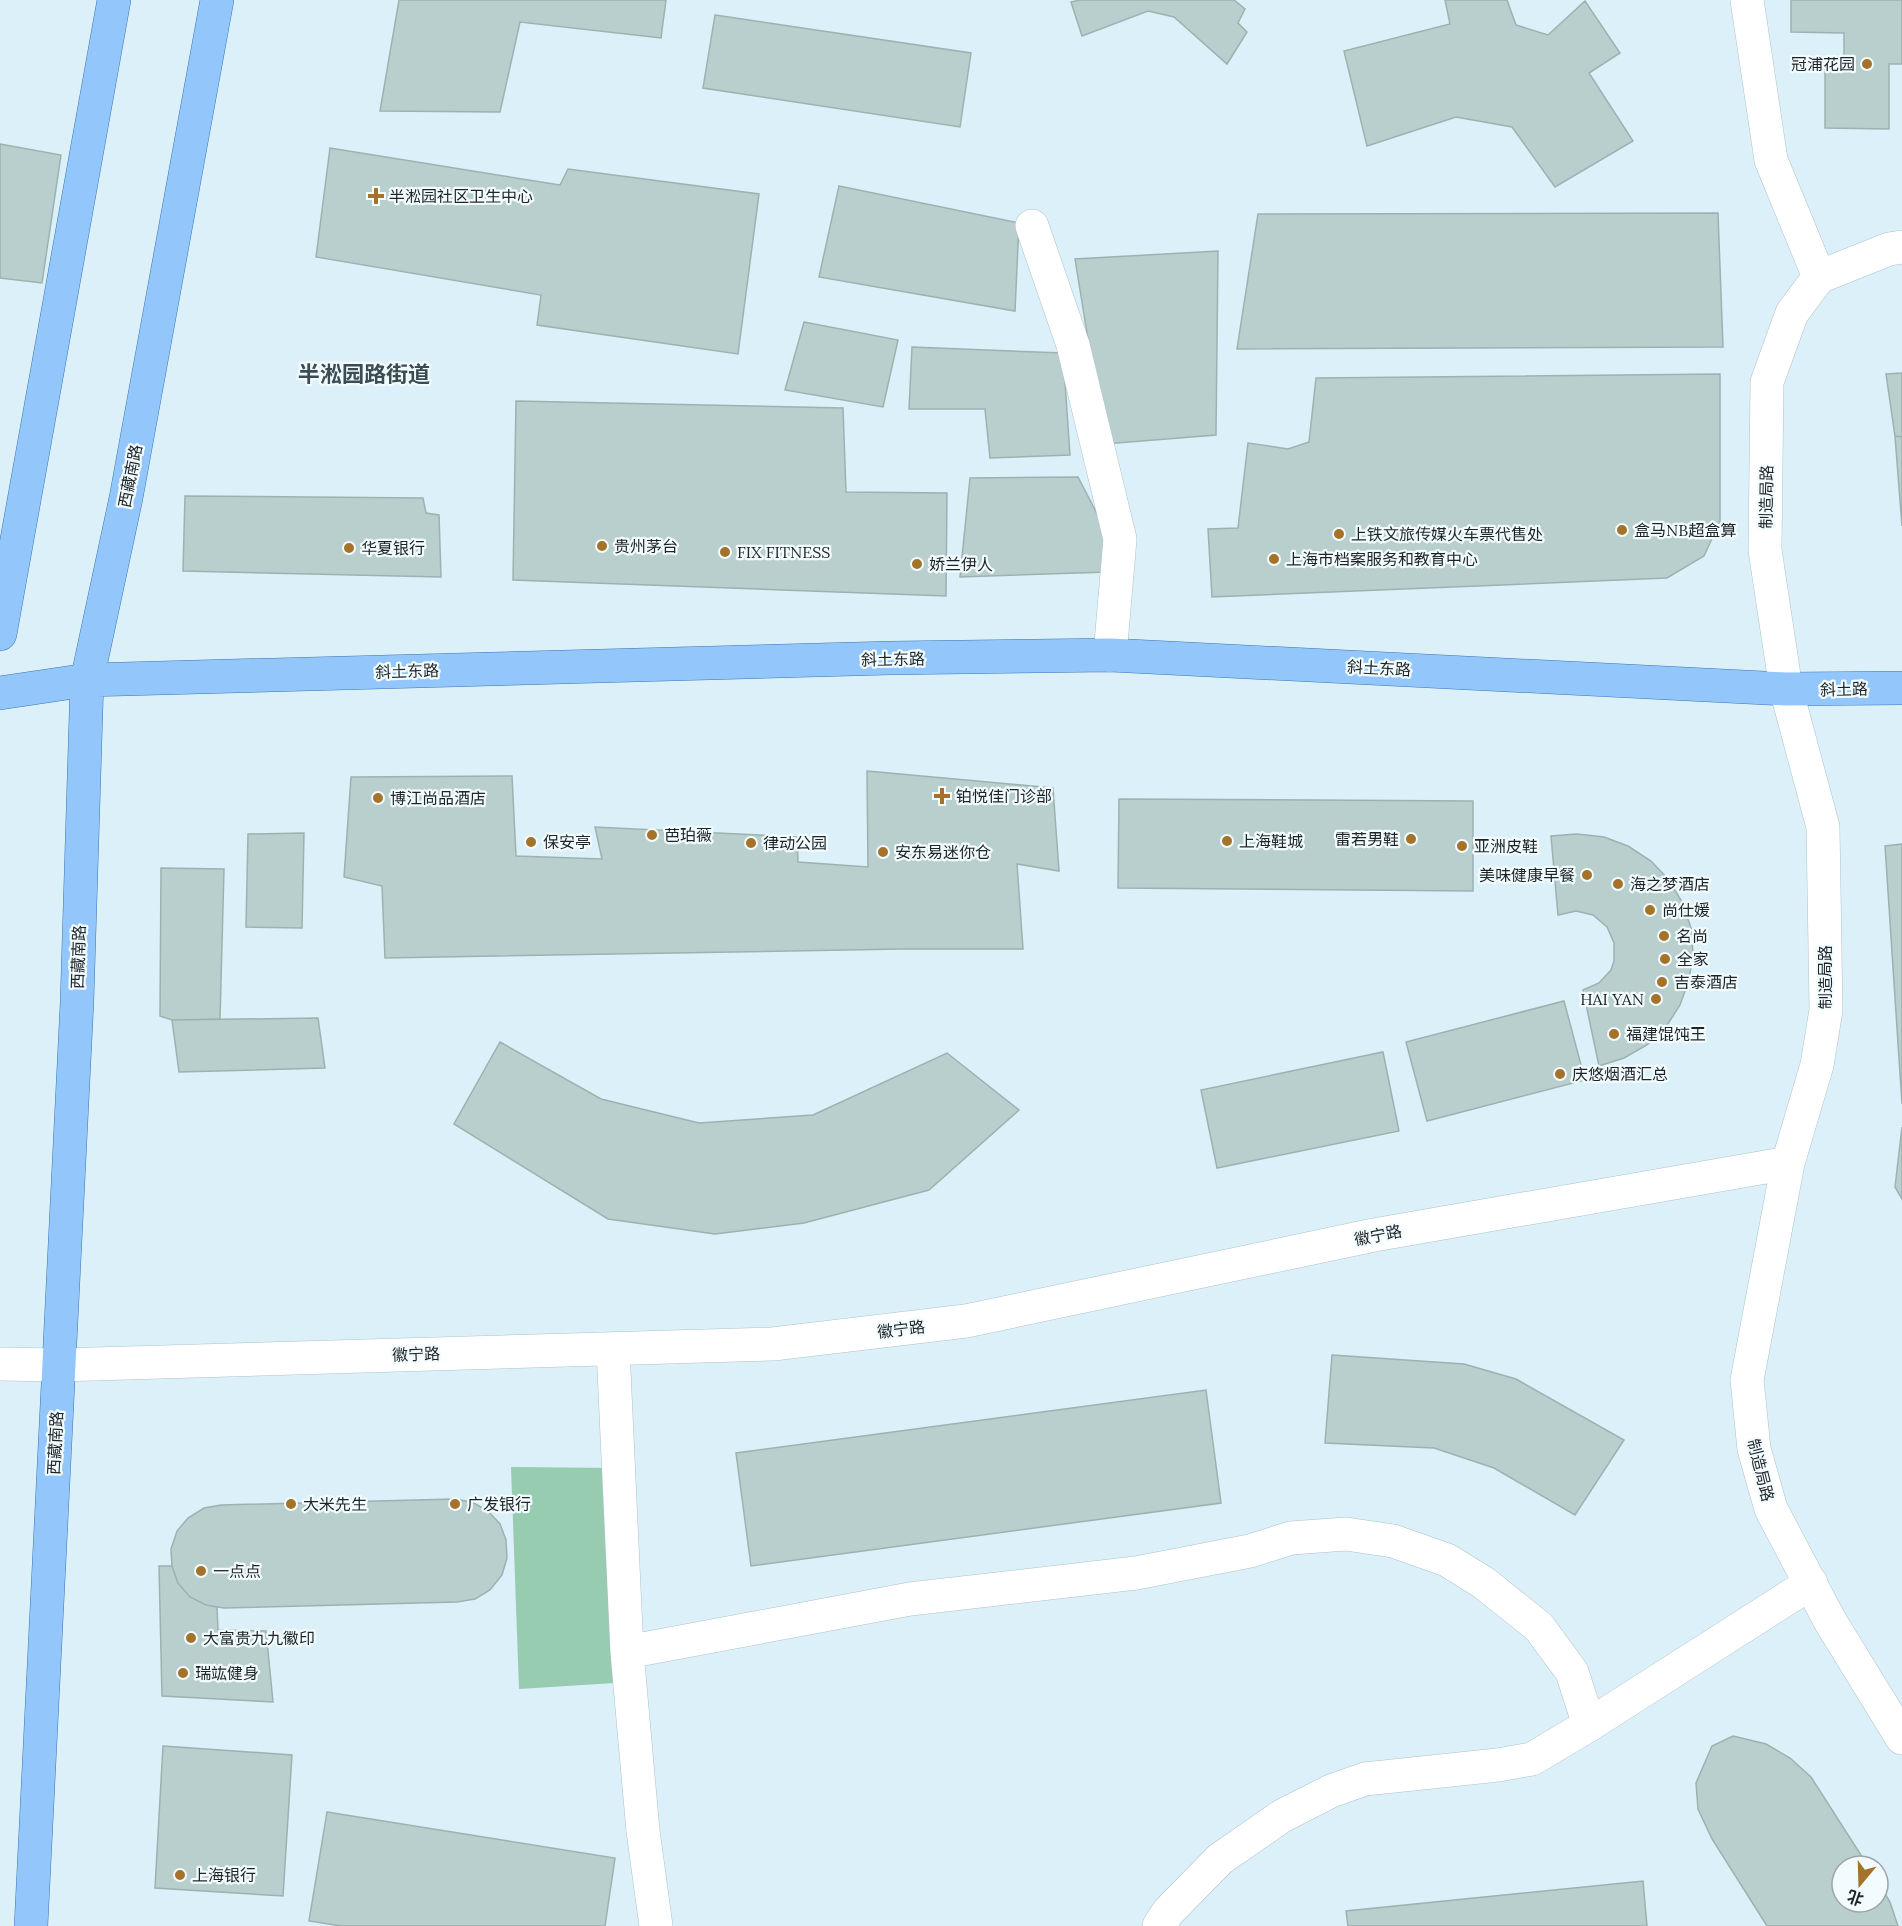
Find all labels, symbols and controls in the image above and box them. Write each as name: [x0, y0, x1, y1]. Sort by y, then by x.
place label: 冠浦花园: [1791, 54, 1855, 74]
marker: 冠浦花园: [1860, 57, 1874, 71]
place label: 半淞园社区卫生中心: [389, 186, 533, 206]
marker: 半淞园社区卫生中心: [367, 187, 385, 205]
district label: 半淞园路街道: [298, 360, 430, 388]
street label: 西藏南路: [114, 443, 146, 509]
street label: 制造局路: [1755, 465, 1777, 529]
place label: 盒马NB超盒算: [1634, 520, 1736, 540]
marker: 盒马NB超盒算: [1615, 523, 1629, 537]
place label: 上铁文旅传媒火车票代售处: [1351, 524, 1543, 544]
marker: 上铁文旅传媒火车票代售处: [1332, 527, 1346, 541]
place label: 贵州茅台: [614, 536, 678, 556]
place label: 华夏银行: [361, 538, 425, 558]
marker: 贵州茅台: [595, 539, 609, 553]
marker: 华夏银行: [342, 541, 356, 555]
place label: FIX FITNESS: [737, 542, 830, 562]
marker: FIX FITNESS: [718, 545, 732, 559]
place label: 上海市档案服务和教育中心: [1286, 549, 1478, 569]
marker: 上海市档案服务和教育中心: [1267, 552, 1281, 566]
place label: 娇兰伊人: [929, 554, 993, 574]
marker: 娇兰伊人: [910, 557, 924, 571]
street label: 斜土东路: [861, 648, 925, 670]
street label: 斜土东路: [1347, 656, 1411, 680]
street label: 斜土东路: [375, 660, 439, 682]
street label: 斜土路: [1820, 679, 1868, 699]
place label: 铂悦佳门诊部: [956, 786, 1052, 806]
marker: 铂悦佳门诊部: [933, 787, 951, 805]
place label: 博江尚品酒店: [390, 788, 486, 808]
marker: 博江尚品酒店: [371, 791, 385, 805]
place label: 芭珀薇: [664, 825, 712, 845]
marker: 芭珀薇: [645, 828, 659, 842]
place label: 雷若男鞋: [1335, 829, 1399, 849]
place label: 上海鞋城: [1239, 831, 1303, 851]
place label: 保安亭: [543, 832, 591, 852]
marker: 雷若男鞋: [1404, 832, 1418, 846]
place label: 律动公园: [763, 833, 827, 853]
marker: 上海鞋城: [1220, 834, 1234, 848]
marker: 保安亭: [524, 835, 538, 849]
marker: 律动公园: [744, 836, 758, 850]
place label: 亚洲皮鞋: [1474, 836, 1538, 856]
marker: 亚洲皮鞋: [1455, 839, 1469, 853]
place label: 安东易迷你仓: [895, 842, 991, 862]
marker: 安东易迷你仓: [876, 845, 890, 859]
place label: 美味健康早餐: [1479, 865, 1575, 885]
marker: 美味健康早餐: [1580, 868, 1594, 882]
place label: 海之梦酒店: [1630, 874, 1710, 894]
marker: 海之梦酒店: [1611, 877, 1625, 891]
place label: 尚仕媛: [1662, 900, 1710, 920]
marker: 尚仕媛: [1643, 903, 1657, 917]
street label: 西藏南路: [67, 925, 89, 989]
place label: 名尚: [1676, 926, 1708, 946]
marker: 名尚: [1657, 929, 1671, 943]
street label: 制造局路: [1815, 945, 1835, 1009]
place label: 全家: [1677, 949, 1709, 969]
marker: 全家: [1658, 952, 1672, 966]
place label: 吉泰酒店: [1674, 972, 1738, 992]
marker: 吉泰酒店: [1655, 975, 1669, 989]
place label: HAI YAN: [1580, 989, 1644, 1009]
marker: HAI YAN: [1649, 992, 1663, 1006]
place label: 福建馄饨王: [1626, 1024, 1706, 1044]
marker: 福建馄饨王: [1607, 1027, 1621, 1041]
place label: 庆悠烟酒汇总: [1572, 1064, 1668, 1084]
marker: 庆悠烟酒汇总: [1553, 1067, 1567, 1081]
street label: 徽宁路: [1353, 1221, 1403, 1249]
street label: 徽宁路: [876, 1316, 926, 1342]
street label: 徽宁路: [392, 1343, 440, 1365]
street label: 西藏南路: [43, 1411, 67, 1475]
street label: 制造局路: [1744, 1437, 1778, 1503]
place label: 大米先生: [303, 1494, 367, 1514]
place label: 广发银行: [467, 1494, 531, 1514]
marker: 大米先生: [284, 1497, 298, 1511]
marker: 广发银行: [448, 1497, 462, 1511]
place label: 一点点: [213, 1561, 261, 1581]
marker: 一点点: [194, 1564, 208, 1578]
place label: 大富贵九九徽印: [203, 1628, 315, 1648]
marker: 大富贵九九徽印: [184, 1631, 198, 1645]
place label: 瑞竑健身: [195, 1663, 259, 1683]
marker: 瑞竑健身: [176, 1666, 190, 1680]
north arrow: [1830, 1854, 1890, 1914]
place label: 上海银行: [192, 1865, 256, 1885]
marker: 上海银行: [173, 1868, 187, 1882]
text: 北: [1844, 1886, 1866, 1910]

